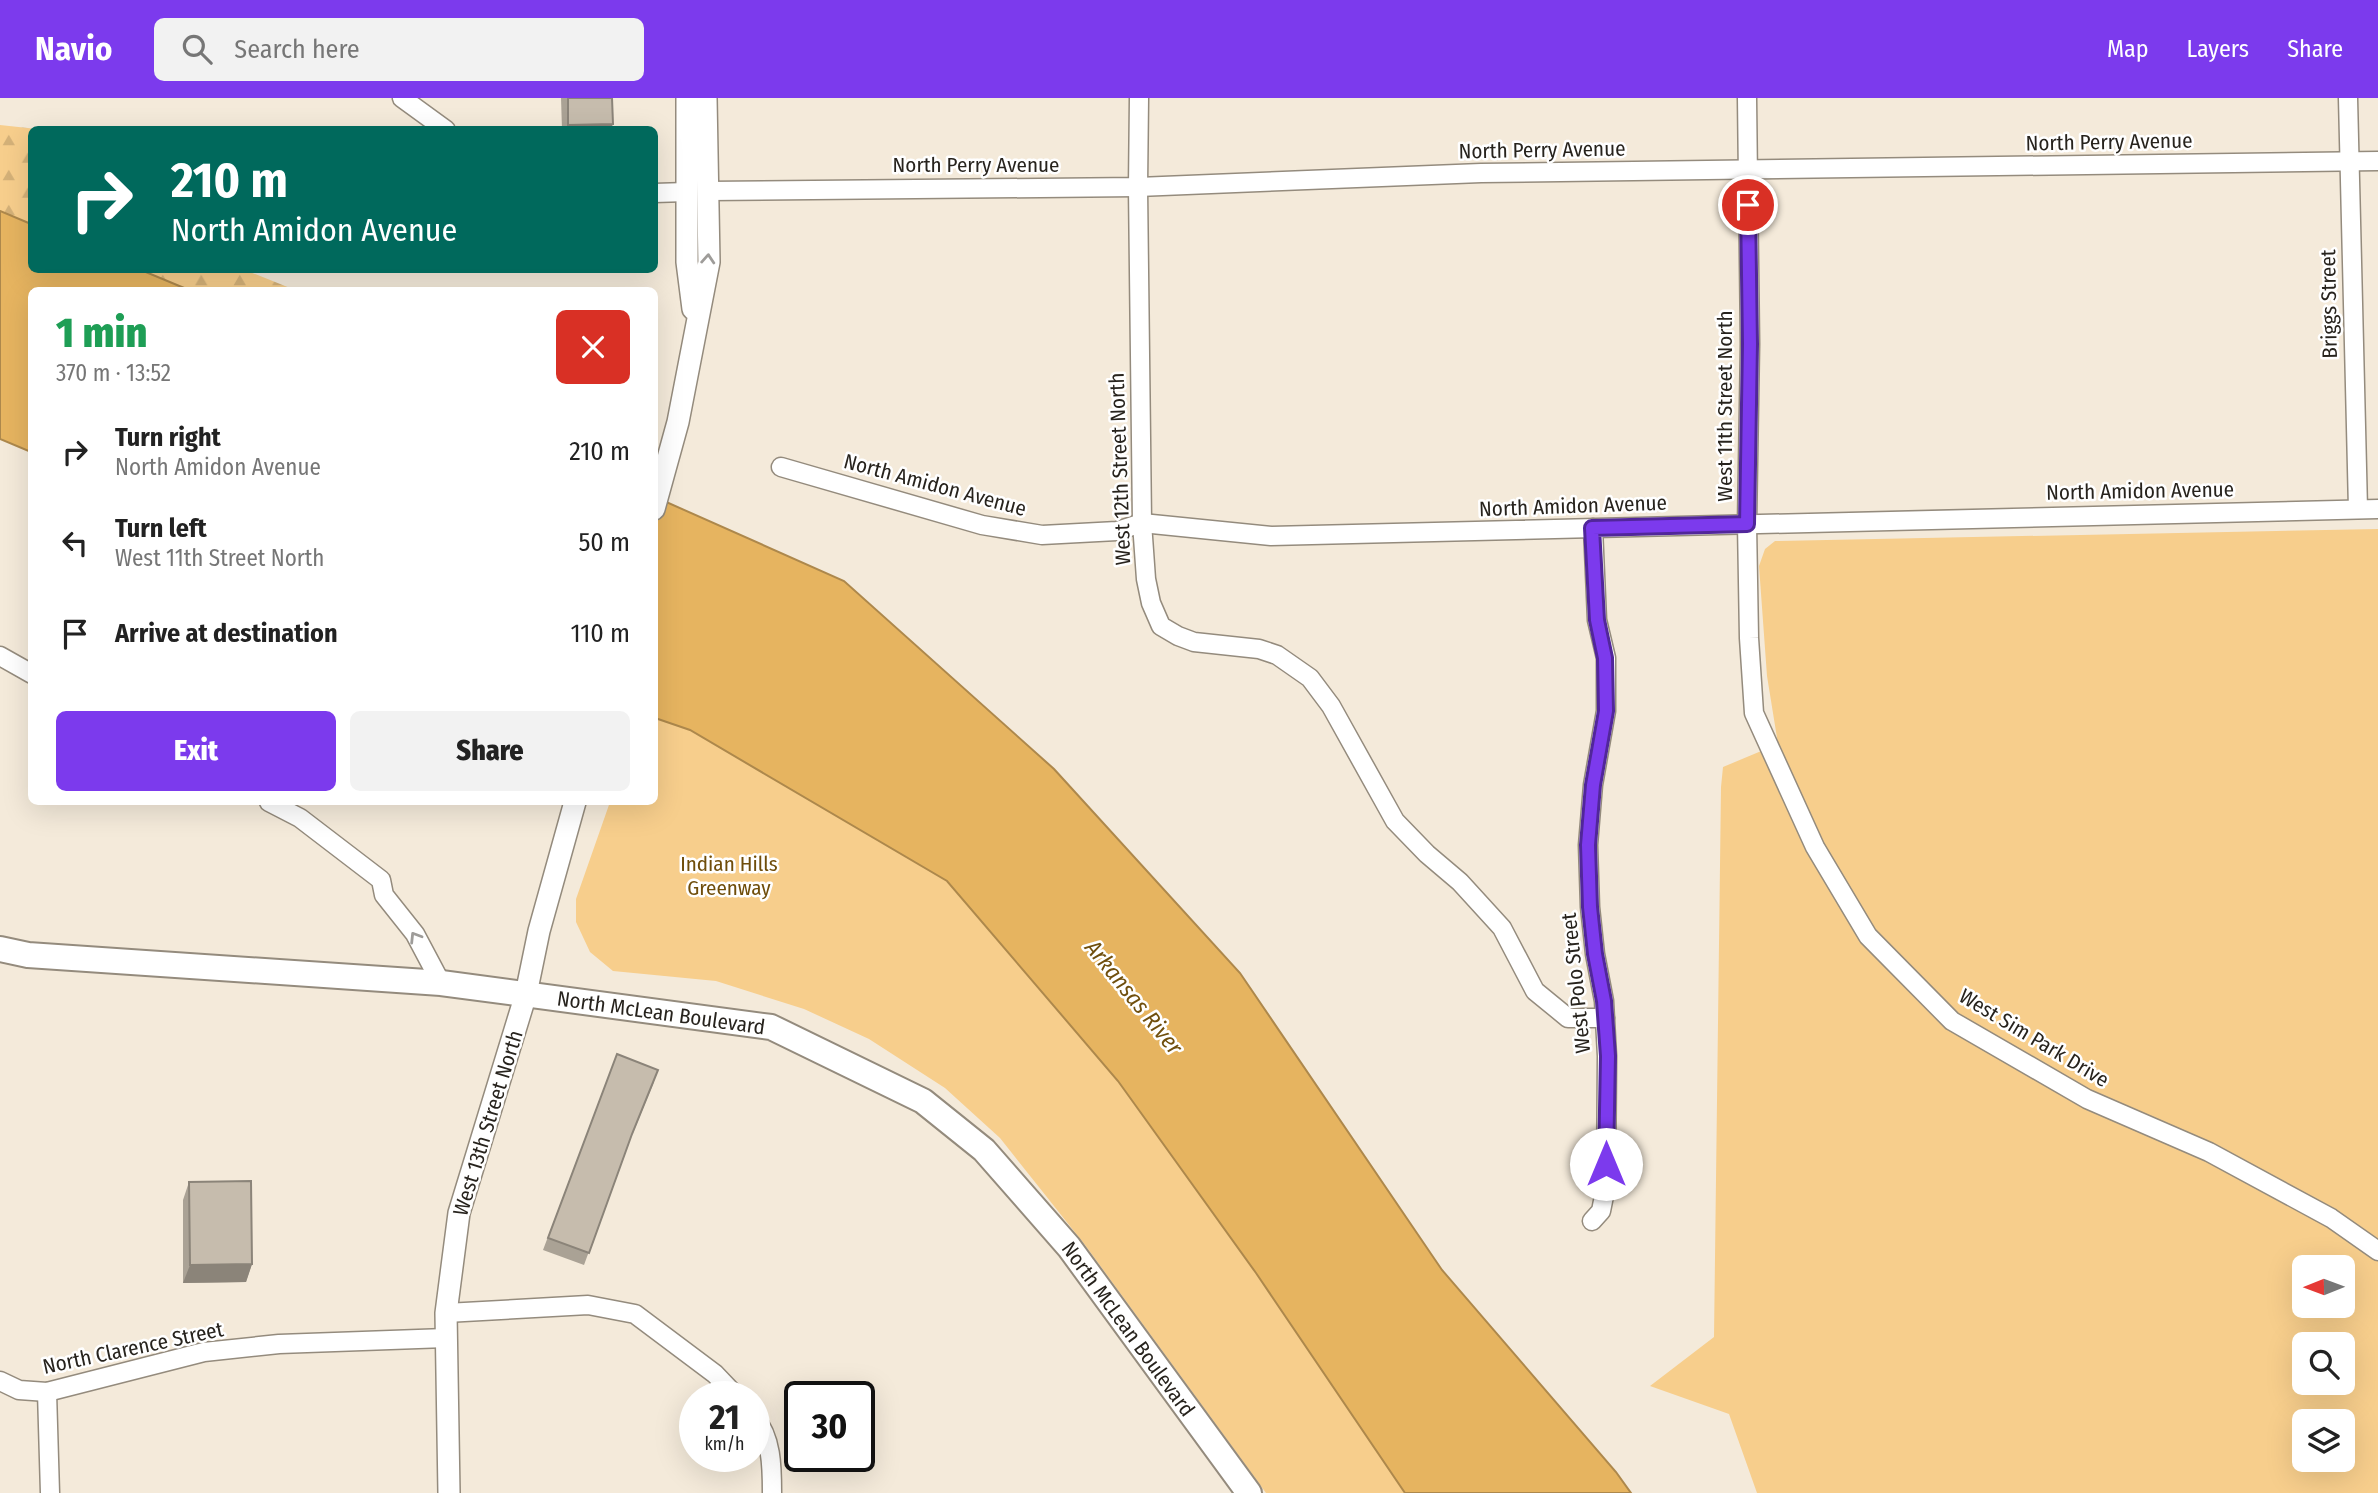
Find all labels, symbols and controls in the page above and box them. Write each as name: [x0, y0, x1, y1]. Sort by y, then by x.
search box: [154, 18, 644, 81]
text: Navio: [35, 29, 112, 69]
icon: search: [178, 30, 216, 68]
text: Search here: [234, 34, 360, 65]
text: Map: [2107, 35, 2149, 63]
text: Layers: [2187, 35, 2249, 63]
text: Share: [2287, 35, 2343, 63]
street label: North Perry Avenue: [2025, 128, 2193, 156]
street label: North Perry Avenue: [1458, 136, 1626, 164]
text: 210 m: [171, 151, 288, 210]
street label: North Perry Avenue: [893, 152, 1059, 178]
icon: right: [56, 154, 147, 245]
pin: [1718, 175, 1778, 235]
icon: arrive: [1729, 186, 1767, 224]
text: North Amidon Avenue: [171, 211, 457, 249]
street label: Briggs Street: [2315, 249, 2343, 359]
one-way arrow: [700, 254, 715, 265]
text: 1 min: [56, 308, 147, 358]
button: close: [556, 310, 630, 384]
street label: West 11th Street North: [1712, 310, 1738, 502]
text: 370 m · 13:52: [56, 359, 171, 387]
street label: West 12th Street North: [1104, 372, 1136, 566]
text: Turn right: [115, 422, 221, 453]
icon: right: [56, 433, 94, 471]
text: 210 m: [569, 436, 630, 467]
street label: North Amidon Avenue: [841, 448, 1029, 522]
text: North Amidon Avenue: [115, 453, 321, 481]
street label: North Amidon Avenue: [2046, 476, 2234, 506]
street label: North Amidon Avenue: [1479, 490, 1667, 522]
text: Turn left: [115, 513, 207, 544]
icon: left: [56, 524, 94, 562]
text: 50 m: [578, 527, 630, 558]
text: West 11th Street North: [115, 544, 324, 572]
icon: arrive: [56, 615, 94, 653]
text: Arrive at destination: [115, 618, 338, 649]
text: 110 m: [570, 618, 630, 649]
button: Exit: [56, 711, 336, 791]
button: Share: [350, 711, 630, 791]
park label: Indian Hills Greenway: [680, 851, 778, 901]
street label: West Polo Street: [1556, 911, 1596, 1055]
one-way arrow: [411, 932, 424, 945]
water label: Arkansas River: [1079, 933, 1189, 1061]
street label: West Sim Park Drive: [1954, 983, 2114, 1093]
street label: North McLean Boulevard: [555, 986, 767, 1040]
street label: West 13th Street North: [447, 1027, 529, 1219]
position arrow: [1569, 1127, 1643, 1201]
street label: North McLean Boulevard: [1056, 1236, 1200, 1422]
north arrow: [2292, 1255, 2356, 1318]
map controls: [2292, 1255, 2355, 1472]
street label: North Clarence Street: [40, 1316, 226, 1380]
button: search: [2292, 1332, 2355, 1395]
speed limit sign: 30: [784, 1381, 875, 1472]
text: 21: [709, 1396, 740, 1438]
button: layers: [2292, 1409, 2355, 1472]
text: km/h: [704, 1433, 745, 1455]

